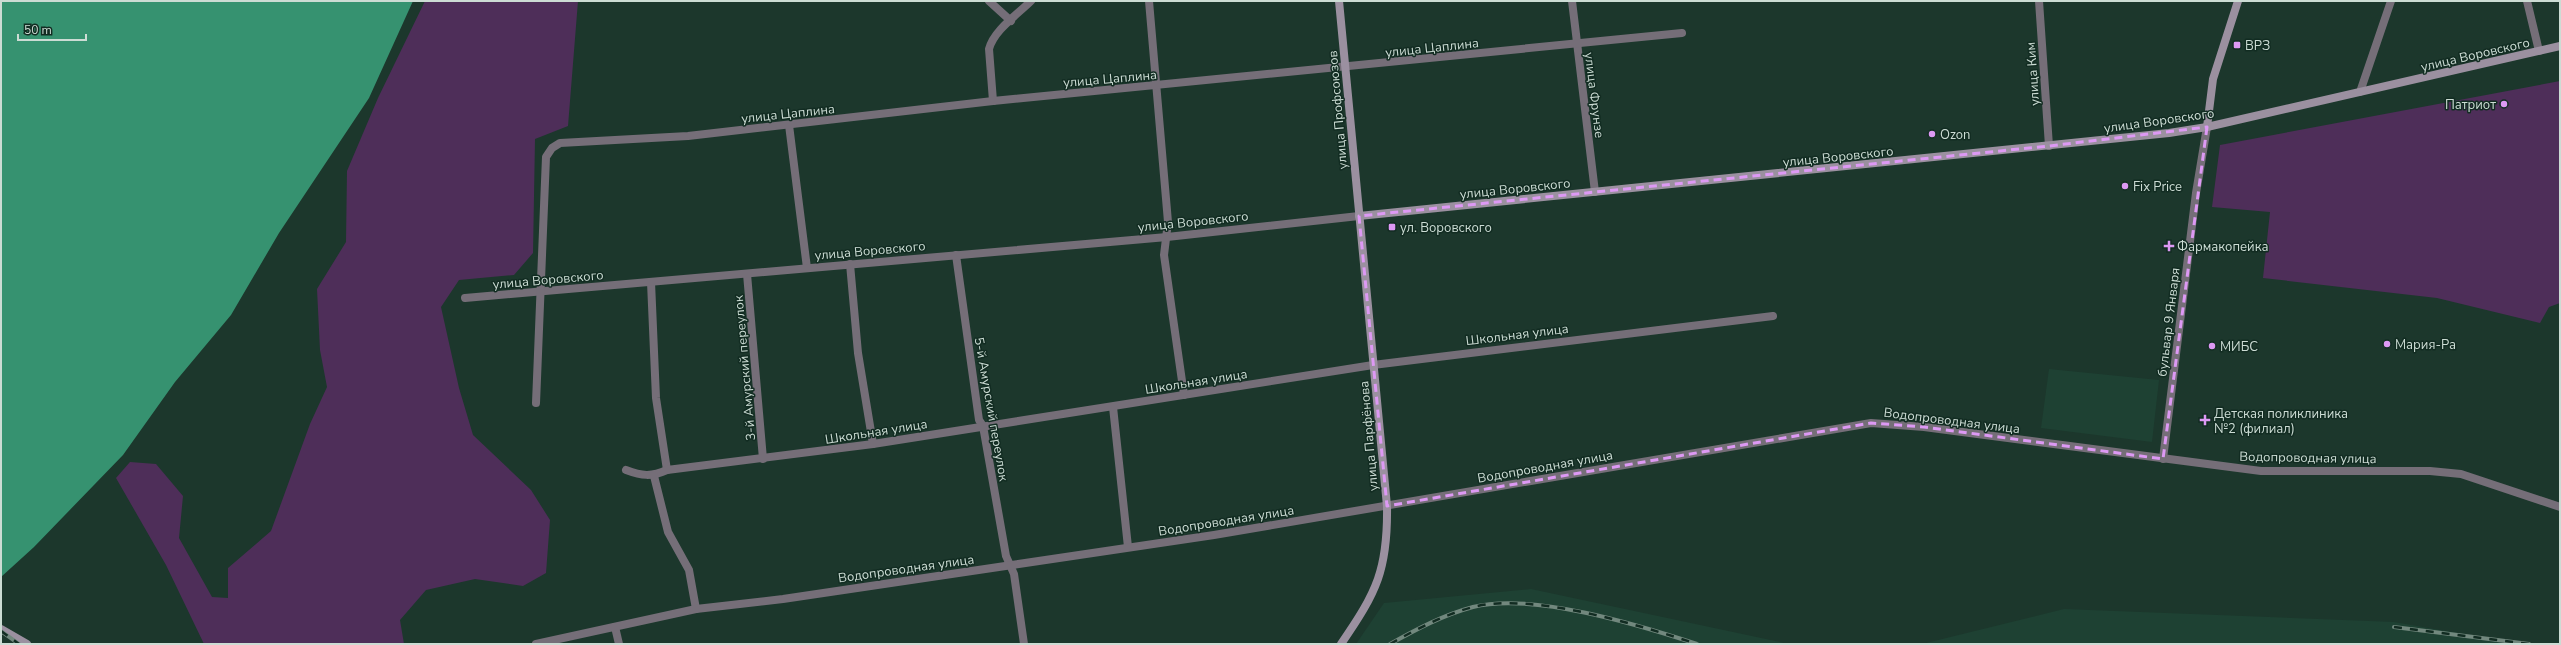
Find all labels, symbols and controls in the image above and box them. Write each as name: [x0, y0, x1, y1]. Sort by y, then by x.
scale bar: [18, 16, 86, 42]
text: 50 m: [24, 22, 52, 38]
street label: улица Цаплина: [1384, 34, 1480, 62]
street label: улица Воровского: [2419, 34, 2531, 76]
place label: ВРЗ: [2245, 37, 2270, 55]
marker: ВРЗ: [2232, 40, 2242, 50]
street label: улица Ким: [2022, 41, 2044, 107]
street label: улица Профсоюзов: [1324, 50, 1352, 170]
street label: улица Фрунзе: [1580, 51, 1608, 139]
street label: улица Цаплина: [1062, 66, 1158, 92]
place label: Патриот: [2445, 96, 2496, 114]
marker: Патриот: [2499, 99, 2509, 109]
street label: улица Цаплина: [740, 100, 836, 128]
street label: улица Воровского: [2103, 104, 2215, 138]
place label: Ozon: [1940, 126, 1970, 144]
marker: Ozon: [1927, 129, 1937, 139]
street label: улица Воровского: [1782, 142, 1894, 172]
street label: улица Воровского: [1459, 174, 1571, 204]
place label: Fix Price: [2133, 178, 2182, 196]
marker: Fix Price: [2120, 181, 2130, 191]
street label: улица Воровского: [1137, 207, 1249, 237]
place label: ул. Воровского: [1400, 219, 1492, 237]
marker: ул. Воровского: [1387, 222, 1397, 232]
street label: улица Воровского: [814, 237, 926, 265]
place label: Фармакопейка: [2177, 238, 2269, 256]
marker: Фармакопейка: [2164, 241, 2174, 251]
street label: улица Воровского: [492, 266, 604, 294]
street label: бульвар 9 Января: [2153, 267, 2185, 378]
street label: 3-й Амурский переулок: [730, 294, 760, 441]
street label: Школьная улица: [1465, 320, 1570, 350]
street label: 5-й Амурский переулок: [970, 336, 1013, 483]
place label: Мария-Ра: [2395, 336, 2456, 354]
place label: МИБС: [2220, 338, 2258, 356]
marker: Мария-Ра: [2382, 339, 2392, 349]
marker: МИБС: [2207, 341, 2217, 351]
street label: Школьная улица: [1144, 365, 1249, 399]
street label: улица Парфёнова: [1355, 380, 1383, 492]
street label: Водопроводная улица: [1883, 404, 2021, 438]
place label: Детская поликлиника №2 (филиал): [2214, 405, 2348, 438]
marker: Детская поликлиника №2 (филиал): [2199, 414, 2211, 426]
street label: Школьная улица: [824, 415, 929, 449]
street label: Водопроводная улица: [1476, 446, 1614, 488]
street label: Водопроводная улица: [2239, 448, 2377, 468]
street label: Водопроводная улица: [1157, 501, 1295, 541]
street label: Водопроводная улица: [837, 551, 975, 587]

